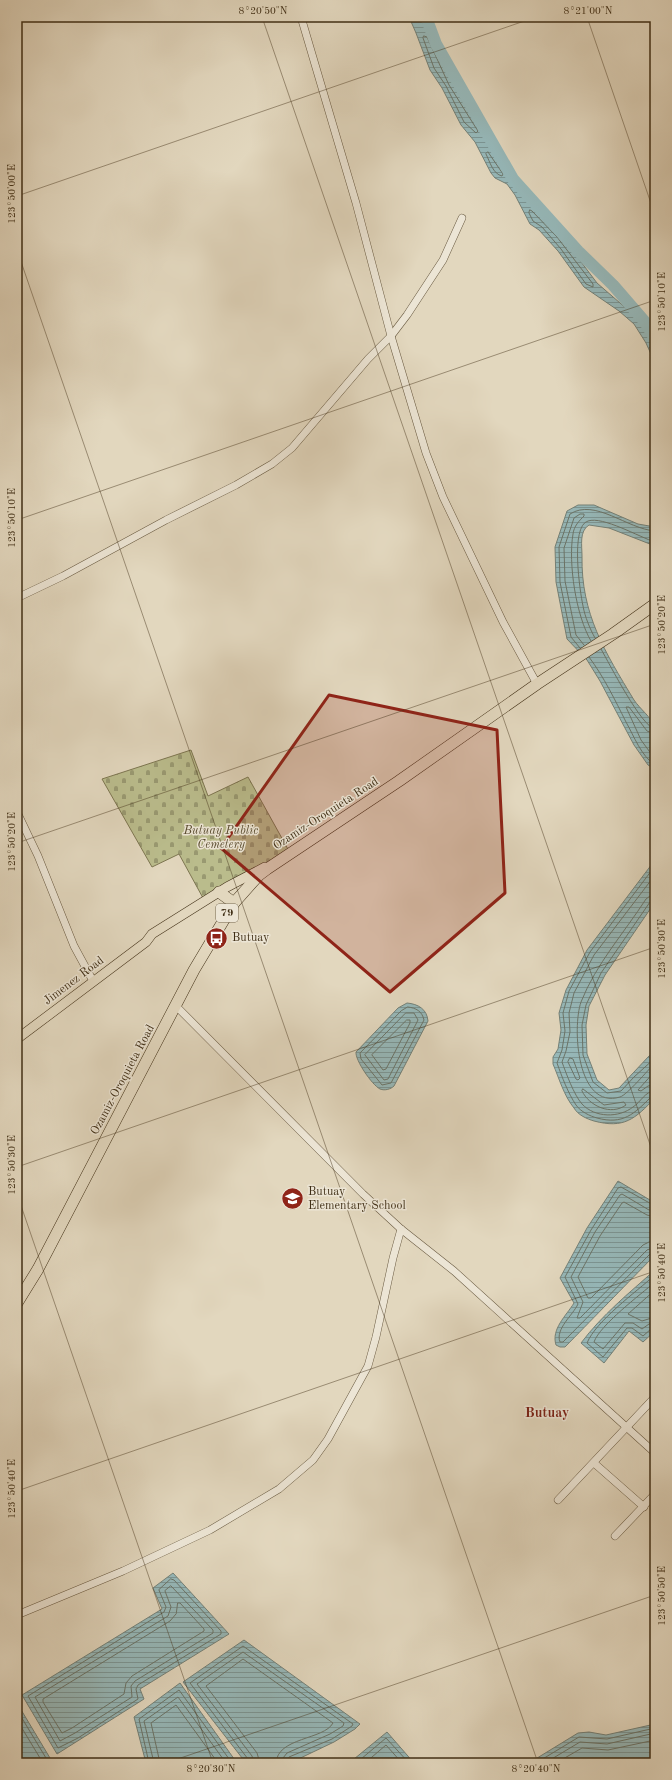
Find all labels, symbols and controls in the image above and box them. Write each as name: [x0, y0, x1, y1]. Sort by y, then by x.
text: 8°20'50"N: [239, 6, 288, 16]
text: 8°21'00"N: [564, 6, 613, 16]
text: 123°50'00"E: [7, 164, 17, 224]
text: 123°50'10"E: [657, 272, 667, 332]
text: 123°50'10"E: [7, 488, 17, 548]
text: 123°50'20"E: [657, 595, 667, 655]
street label: Ozamiz-Oroquieta Road: [271, 776, 381, 852]
text: 123°50'20"E: [7, 812, 17, 872]
park label: Butuay Public Cemetery: [183, 825, 258, 851]
road number: 79: [216, 904, 238, 922]
text: 123°50'30"E: [657, 919, 667, 979]
bus stop icon: Butuay: [204, 925, 230, 951]
place label: Butuay: [232, 932, 270, 944]
street label: Jimenez Road: [42, 954, 106, 1008]
street label: Ozamiz-Oroquieta Road: [89, 1023, 157, 1137]
text: 123°50'30"E: [7, 1135, 17, 1195]
school or university icon: Butuay Elementary School: [280, 1186, 306, 1212]
place label: Butuay Elementary School: [308, 1186, 406, 1212]
text: 123°50'40"E: [657, 1243, 667, 1303]
district label: Butuay: [525, 1406, 569, 1420]
text: 123°50'40"E: [7, 1459, 17, 1519]
text: 123°50'50"E: [657, 1566, 667, 1626]
text: 8°20'30"N: [187, 1764, 236, 1774]
text: 8°20'40"N: [512, 1764, 561, 1774]

